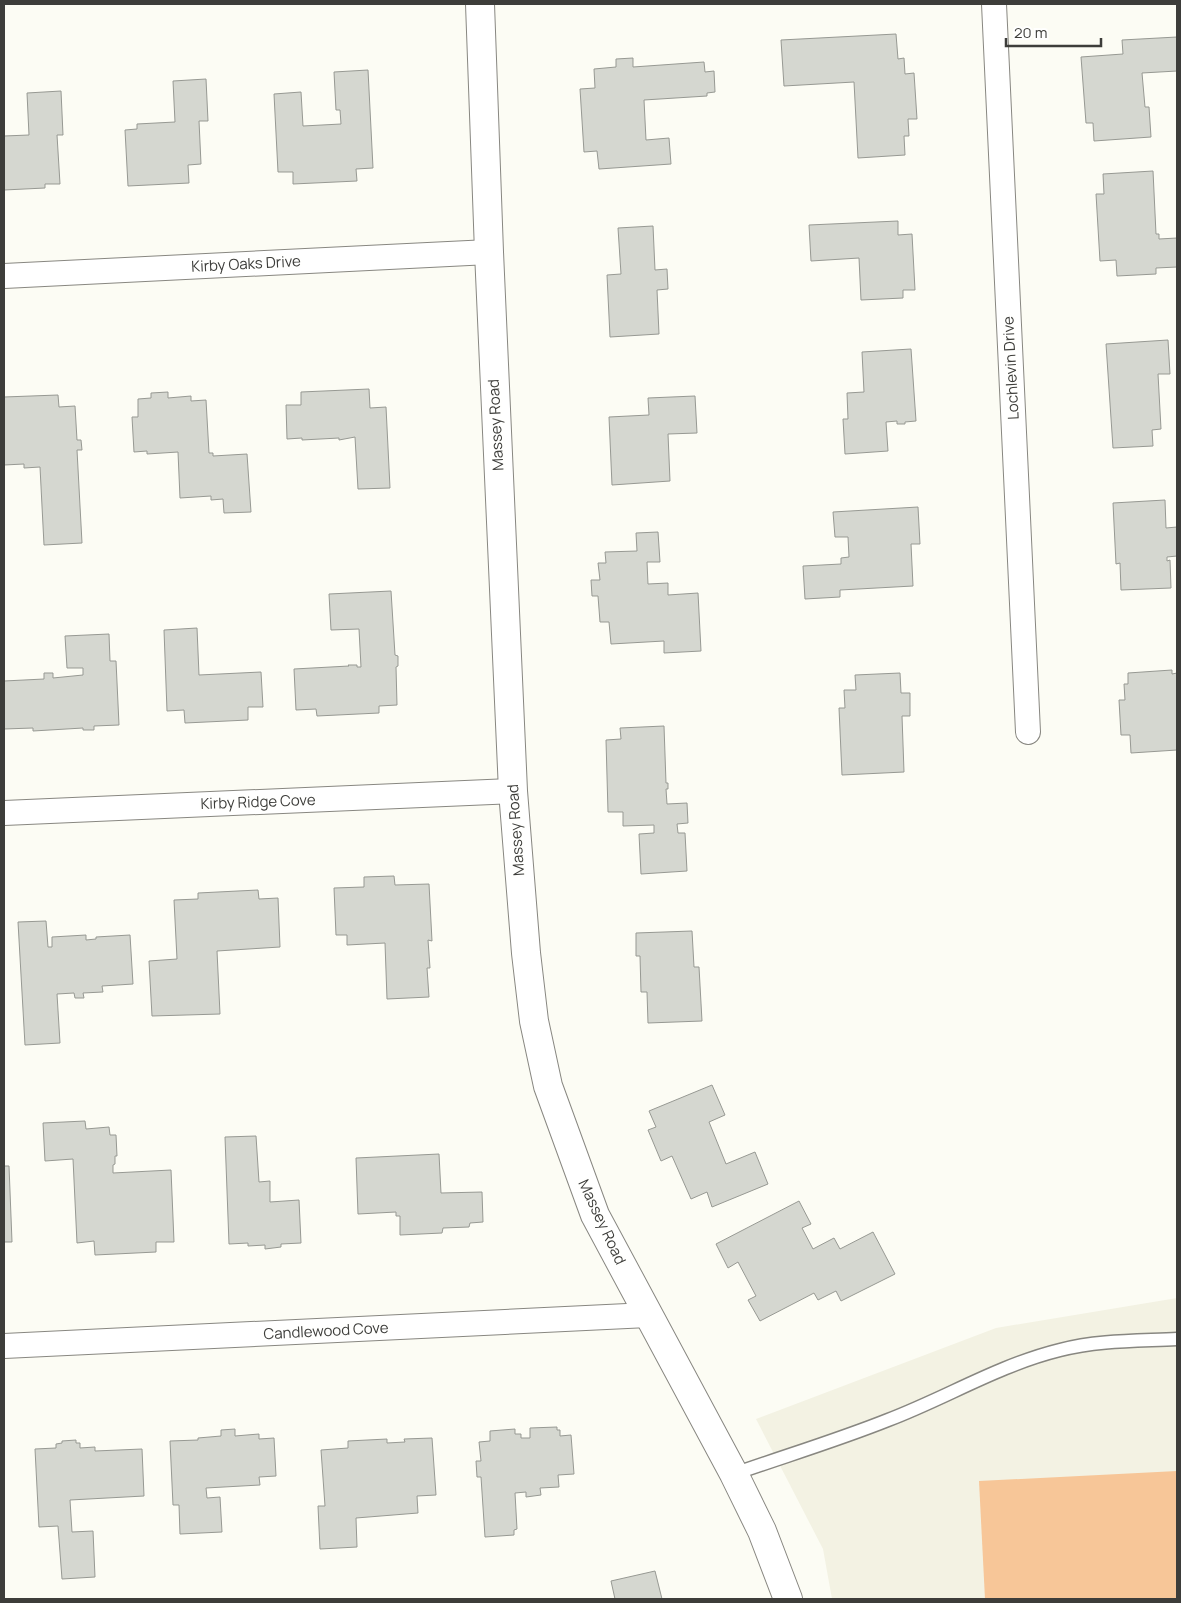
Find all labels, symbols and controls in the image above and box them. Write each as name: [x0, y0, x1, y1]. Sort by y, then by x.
scale bar: [1006, 15, 1101, 47]
text: 20 m: [1014, 22, 1047, 43]
street label: Kirby Oaks Drive: [191, 250, 301, 277]
street label: Lochlevin Drive: [997, 315, 1024, 420]
street label: Massey Road: [483, 379, 508, 471]
street label: Massey Road: [502, 784, 529, 877]
street label: Kirby Ridge Cove: [200, 789, 316, 814]
street label: Massey Road: [574, 1176, 631, 1268]
street label: Candlewood Cove: [263, 1317, 389, 1344]

